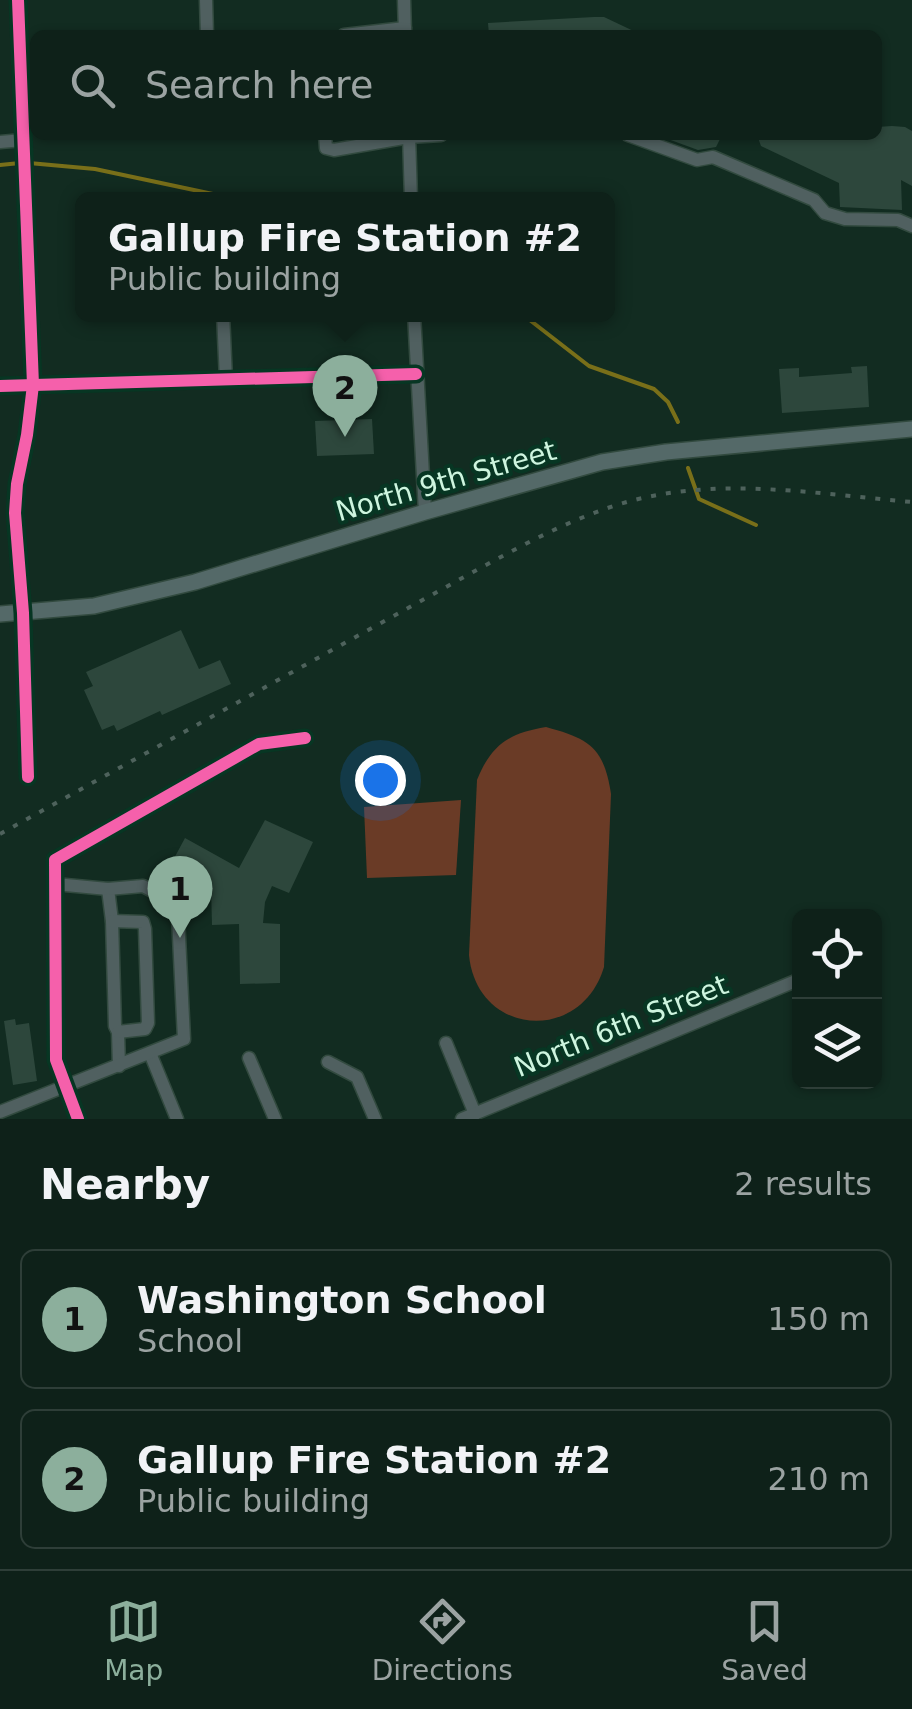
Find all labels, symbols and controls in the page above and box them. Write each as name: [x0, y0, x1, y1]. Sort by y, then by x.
search box: [30, 30, 882, 140]
icon: search: [65, 58, 120, 113]
text: Search here: [145, 63, 373, 107]
popup: [75, 192, 615, 322]
text: Gallup Fire Station #2: [108, 216, 582, 260]
text: Public building: [108, 260, 341, 298]
pin: 2: [312, 354, 378, 437]
street label: North 9th Street: [332, 434, 560, 528]
your location: [355, 755, 406, 806]
pin: 1: [148, 856, 212, 938]
map controls: [792, 909, 882, 1089]
button: locate: [792, 909, 882, 999]
street label: North 6th Street: [509, 968, 733, 1084]
button: layers: [792, 999, 882, 1089]
text: Nearby: [40, 1160, 210, 1209]
text: 2 results: [734, 1165, 872, 1203]
text: Washington School: [137, 1278, 547, 1322]
text: 1: [63, 1300, 86, 1338]
text: 150 m: [768, 1300, 870, 1338]
text: School: [137, 1322, 243, 1360]
text: Gallup Fire Station #2: [137, 1438, 611, 1482]
text: 2: [63, 1460, 86, 1498]
text: 210 m: [768, 1460, 870, 1498]
text: Public building: [137, 1482, 370, 1520]
tab: Map: [104, 1594, 163, 1687]
tab: Directions: [372, 1594, 513, 1687]
tab: Saved: [721, 1594, 808, 1687]

